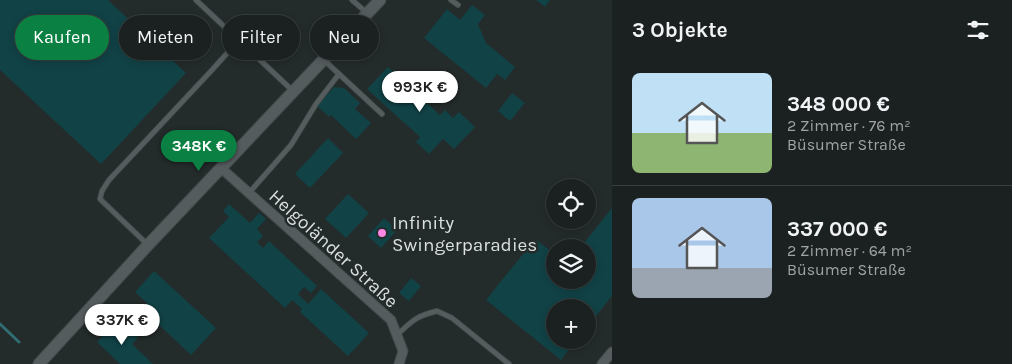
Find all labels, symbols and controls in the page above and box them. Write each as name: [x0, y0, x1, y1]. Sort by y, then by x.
chip: Kaufen: [15, 15, 109, 60]
chip: Mieten: [119, 15, 212, 60]
chip: Filter: [222, 15, 300, 60]
chip: Neu: [310, 15, 379, 60]
icon: filters: [964, 16, 992, 44]
text: 3 Objekte: [632, 18, 728, 42]
pin: 993K €: [379, 70, 461, 113]
text: 993K €: [393, 77, 447, 96]
text: 348 000 €: [787, 92, 890, 116]
icon: home: [672, 93, 732, 153]
text: 2 Zimmer · 76 m²: [787, 116, 911, 135]
pin: 348K €: [158, 130, 240, 172]
text: Büsumer Straße: [787, 135, 906, 154]
text: 348K €: [172, 136, 226, 155]
map controls: [546, 179, 596, 349]
button: locate: [546, 179, 596, 229]
street label: Helgoländer Straße: [264, 185, 402, 312]
place label: Infinity Swingerparadies: [392, 212, 537, 256]
text: 337 000 €: [787, 217, 887, 241]
icon: home: [672, 218, 732, 278]
marker: Infinity Swingerparadies: [376, 227, 388, 239]
button: layers: [546, 239, 596, 289]
text: 2 Zimmer · 64 m²: [787, 241, 912, 260]
text: Büsumer Straße: [787, 260, 906, 279]
button: +: [546, 299, 596, 349]
pin: 337K €: [81, 304, 163, 346]
text: 337K €: [96, 310, 148, 329]

